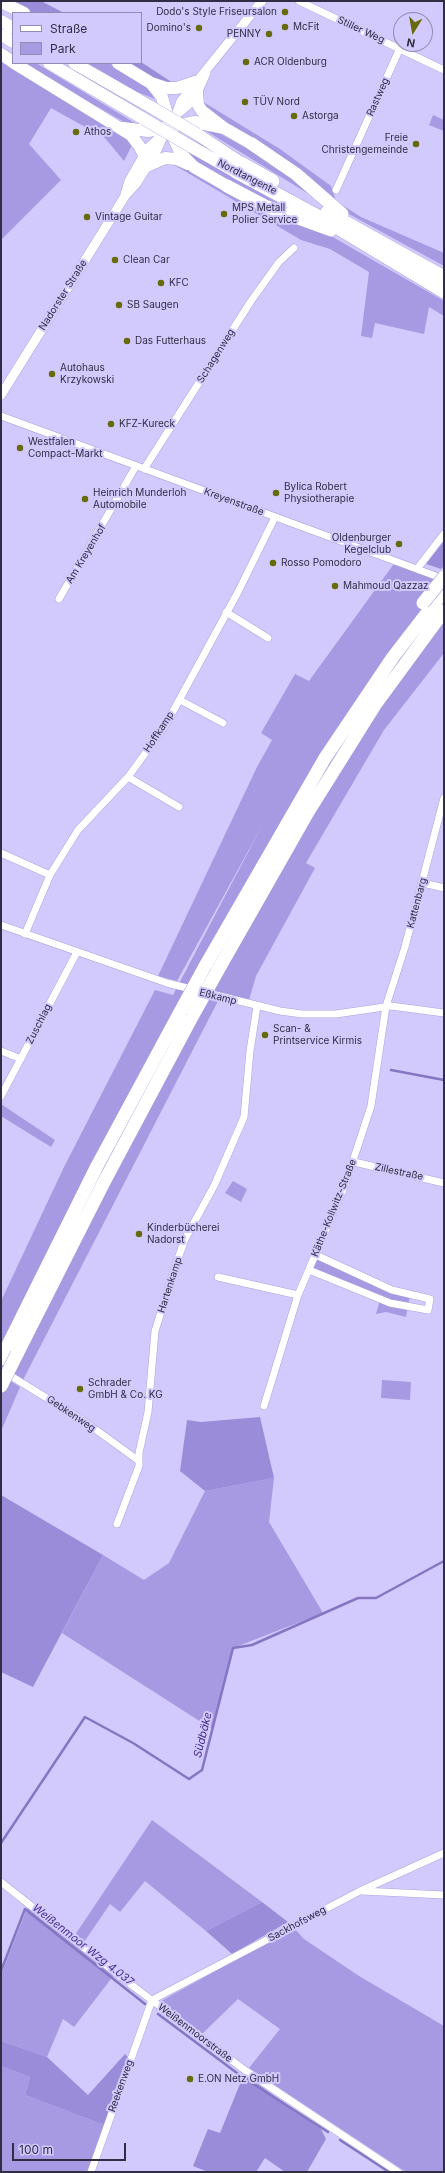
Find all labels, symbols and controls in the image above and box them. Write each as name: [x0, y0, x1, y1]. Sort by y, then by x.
place label: Dodo's Style Friseursalon: [156, 6, 277, 18]
marker: Dodo's Style Friseursalon: [280, 7, 290, 17]
legend: [12, 12, 142, 64]
north arrow: [393, 12, 433, 52]
street label: Stiller Weg: [336, 14, 386, 46]
text: Straße: [50, 21, 87, 36]
place label: McFit: [293, 21, 319, 33]
place label: Domino's: [147, 22, 191, 34]
marker: McFit: [280, 22, 290, 32]
marker: Domino's: [194, 23, 204, 33]
place label: PENNY: [227, 28, 261, 40]
marker: PENNY: [264, 29, 274, 39]
text: N: [405, 35, 416, 50]
text: Park: [50, 41, 76, 56]
place label: ACR Oldenburg: [254, 56, 327, 68]
marker: ACR Oldenburg: [241, 57, 251, 67]
street label: Rastweg: [364, 76, 392, 118]
place label: TÜV Nord: [253, 96, 300, 108]
marker: TÜV Nord: [240, 97, 250, 107]
place label: Astorga: [302, 110, 339, 122]
marker: Astorga: [289, 111, 299, 121]
place label: Athos: [84, 126, 111, 138]
marker: Athos: [71, 127, 81, 137]
place label: Freie Christengemeinde: [321, 132, 408, 156]
marker: Freie Christengemeinde: [411, 139, 421, 149]
street label: Nordtangente: [215, 157, 279, 197]
place label: MPS Metall Polier Service: [232, 202, 297, 226]
marker: MPS Metall Polier Service: [219, 209, 229, 219]
place label: Vintage Guitar: [95, 211, 162, 223]
marker: Vintage Guitar: [82, 212, 92, 222]
place label: Clean Car: [123, 254, 170, 266]
marker: Clean Car: [110, 255, 120, 265]
street label: Nadorster Straße: [36, 257, 90, 333]
place label: KFC: [169, 277, 189, 289]
marker: KFC: [156, 278, 166, 288]
place label: SB Saugen: [127, 299, 179, 311]
marker: SB Saugen: [114, 300, 124, 310]
street label: Schagenweg: [195, 327, 237, 385]
place label: Das Futterhaus: [135, 335, 206, 347]
marker: Das Futterhaus: [122, 336, 132, 346]
place label: Autohaus Krzykowski: [60, 362, 114, 386]
marker: Autohaus Krzykowski: [47, 369, 57, 379]
place label: KFZ-Kureck: [119, 418, 175, 430]
marker: KFZ-Kureck: [106, 419, 116, 429]
place label: Westfalen Compact-Markt: [28, 436, 103, 460]
marker: Westfalen Compact-Markt: [15, 443, 25, 453]
place label: Bylica Robert Physiotherapie: [284, 481, 354, 504]
street label: Kreyenstraße: [202, 486, 266, 518]
place label: Heinrich Munderloh Automobile: [93, 487, 186, 510]
marker: Bylica Robert Physiotherapie: [271, 488, 281, 498]
marker: Heinrich Munderloh Automobile: [80, 494, 90, 504]
street label: Am Kreyenhof: [64, 522, 108, 586]
place label: Oldenburger Kegelclub: [332, 532, 391, 556]
marker: Oldenburger Kegelclub: [394, 539, 404, 549]
place label: Rosso Pomodoro: [281, 557, 361, 569]
marker: Rosso Pomodoro: [268, 558, 278, 568]
place label: Mahmoud Qazzaz: [343, 580, 429, 592]
marker: Mahmoud Qazzaz: [330, 581, 340, 591]
street label: Hoffkamp: [141, 709, 177, 755]
street label: Kattenbarg: [404, 876, 430, 930]
street label: Eßkamp: [198, 987, 238, 1007]
street label: Zuschlag: [24, 1002, 54, 1046]
place label: Scan- & Printservice Kirmis: [273, 1023, 362, 1046]
marker: Scan- & Printservice Kirmis: [260, 1030, 270, 1040]
street label: Käthe-Kollwitz-Straße: [309, 1157, 359, 1259]
street label: Zillestraße: [374, 1161, 424, 1183]
place label: Kinderbücherei Nadorst: [147, 1222, 219, 1246]
marker: Kinderbücherei Nadorst: [134, 1229, 144, 1239]
street label: Hartenkamp: [155, 1256, 185, 1314]
place label: Schrader GmbH & Co. KG: [88, 1377, 163, 1400]
marker: Schrader GmbH & Co. KG: [75, 1384, 85, 1394]
street label: Gebkenweg: [44, 1393, 98, 1435]
water label: Südbäke: [191, 1711, 215, 1759]
water label: Weißenmoor Wzg 4.037: [30, 1901, 136, 1989]
street label: Sackhofsweg: [266, 1904, 328, 1944]
street label: Weißenmoorstraße: [155, 2001, 235, 2065]
street label: Reekenweg: [106, 2058, 136, 2114]
place label: E.ON Netz GmbH: [198, 2073, 279, 2085]
marker: E.ON Netz GmbH: [185, 2074, 195, 2084]
scale bar: [14, 2135, 128, 2161]
text: 100 m: [19, 2142, 53, 2157]

